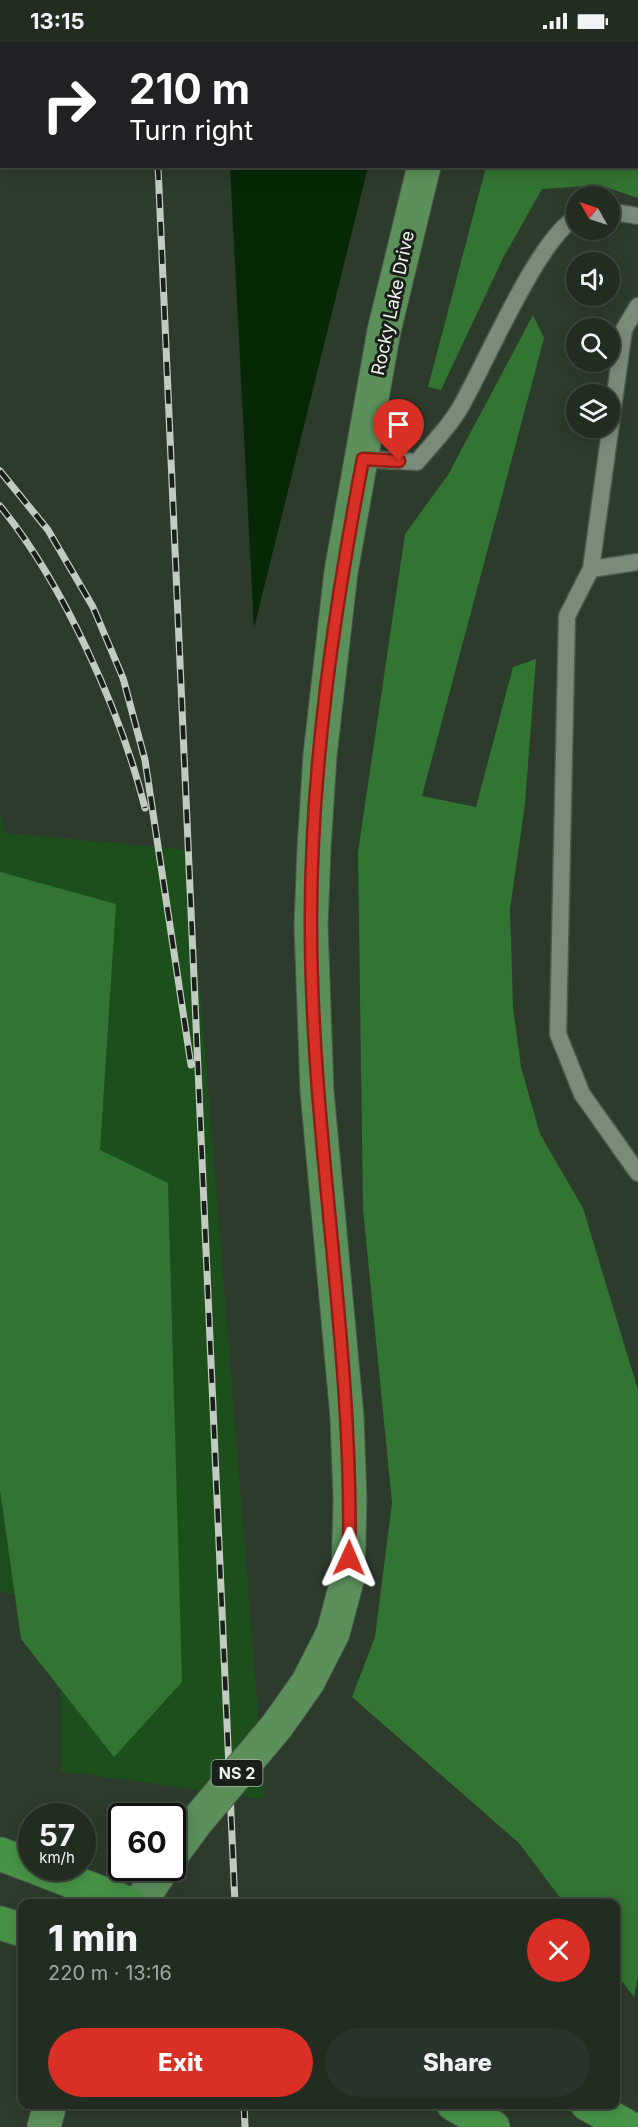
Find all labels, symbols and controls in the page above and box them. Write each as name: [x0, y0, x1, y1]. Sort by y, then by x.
text: 13:15: [30, 8, 85, 34]
text: 210 m: [129, 63, 250, 114]
icon: right: [30, 66, 108, 144]
text: Turn right: [129, 114, 253, 147]
north arrow: [566, 186, 620, 240]
map controls: [566, 186, 620, 438]
street label: Rocky Lake Drive: [367, 229, 418, 377]
button: sound: [566, 252, 620, 306]
button: search: [566, 318, 620, 372]
button: layers: [566, 384, 620, 438]
pin: [373, 399, 424, 461]
icon: arrive: [382, 408, 415, 441]
position arrow: [317, 1526, 381, 1590]
road number: NS 2: [212, 1760, 262, 1786]
speed limit sign: 60: [108, 1803, 186, 1881]
text: 57: [39, 1817, 75, 1853]
text: km/h: [39, 1848, 75, 1867]
text: 1 min: [48, 1916, 138, 1960]
button: close: [527, 1919, 590, 1982]
text: 220 m · 13:16: [48, 1961, 172, 1985]
button: Exit: [48, 2028, 313, 2097]
button: Share: [325, 2028, 590, 2097]

